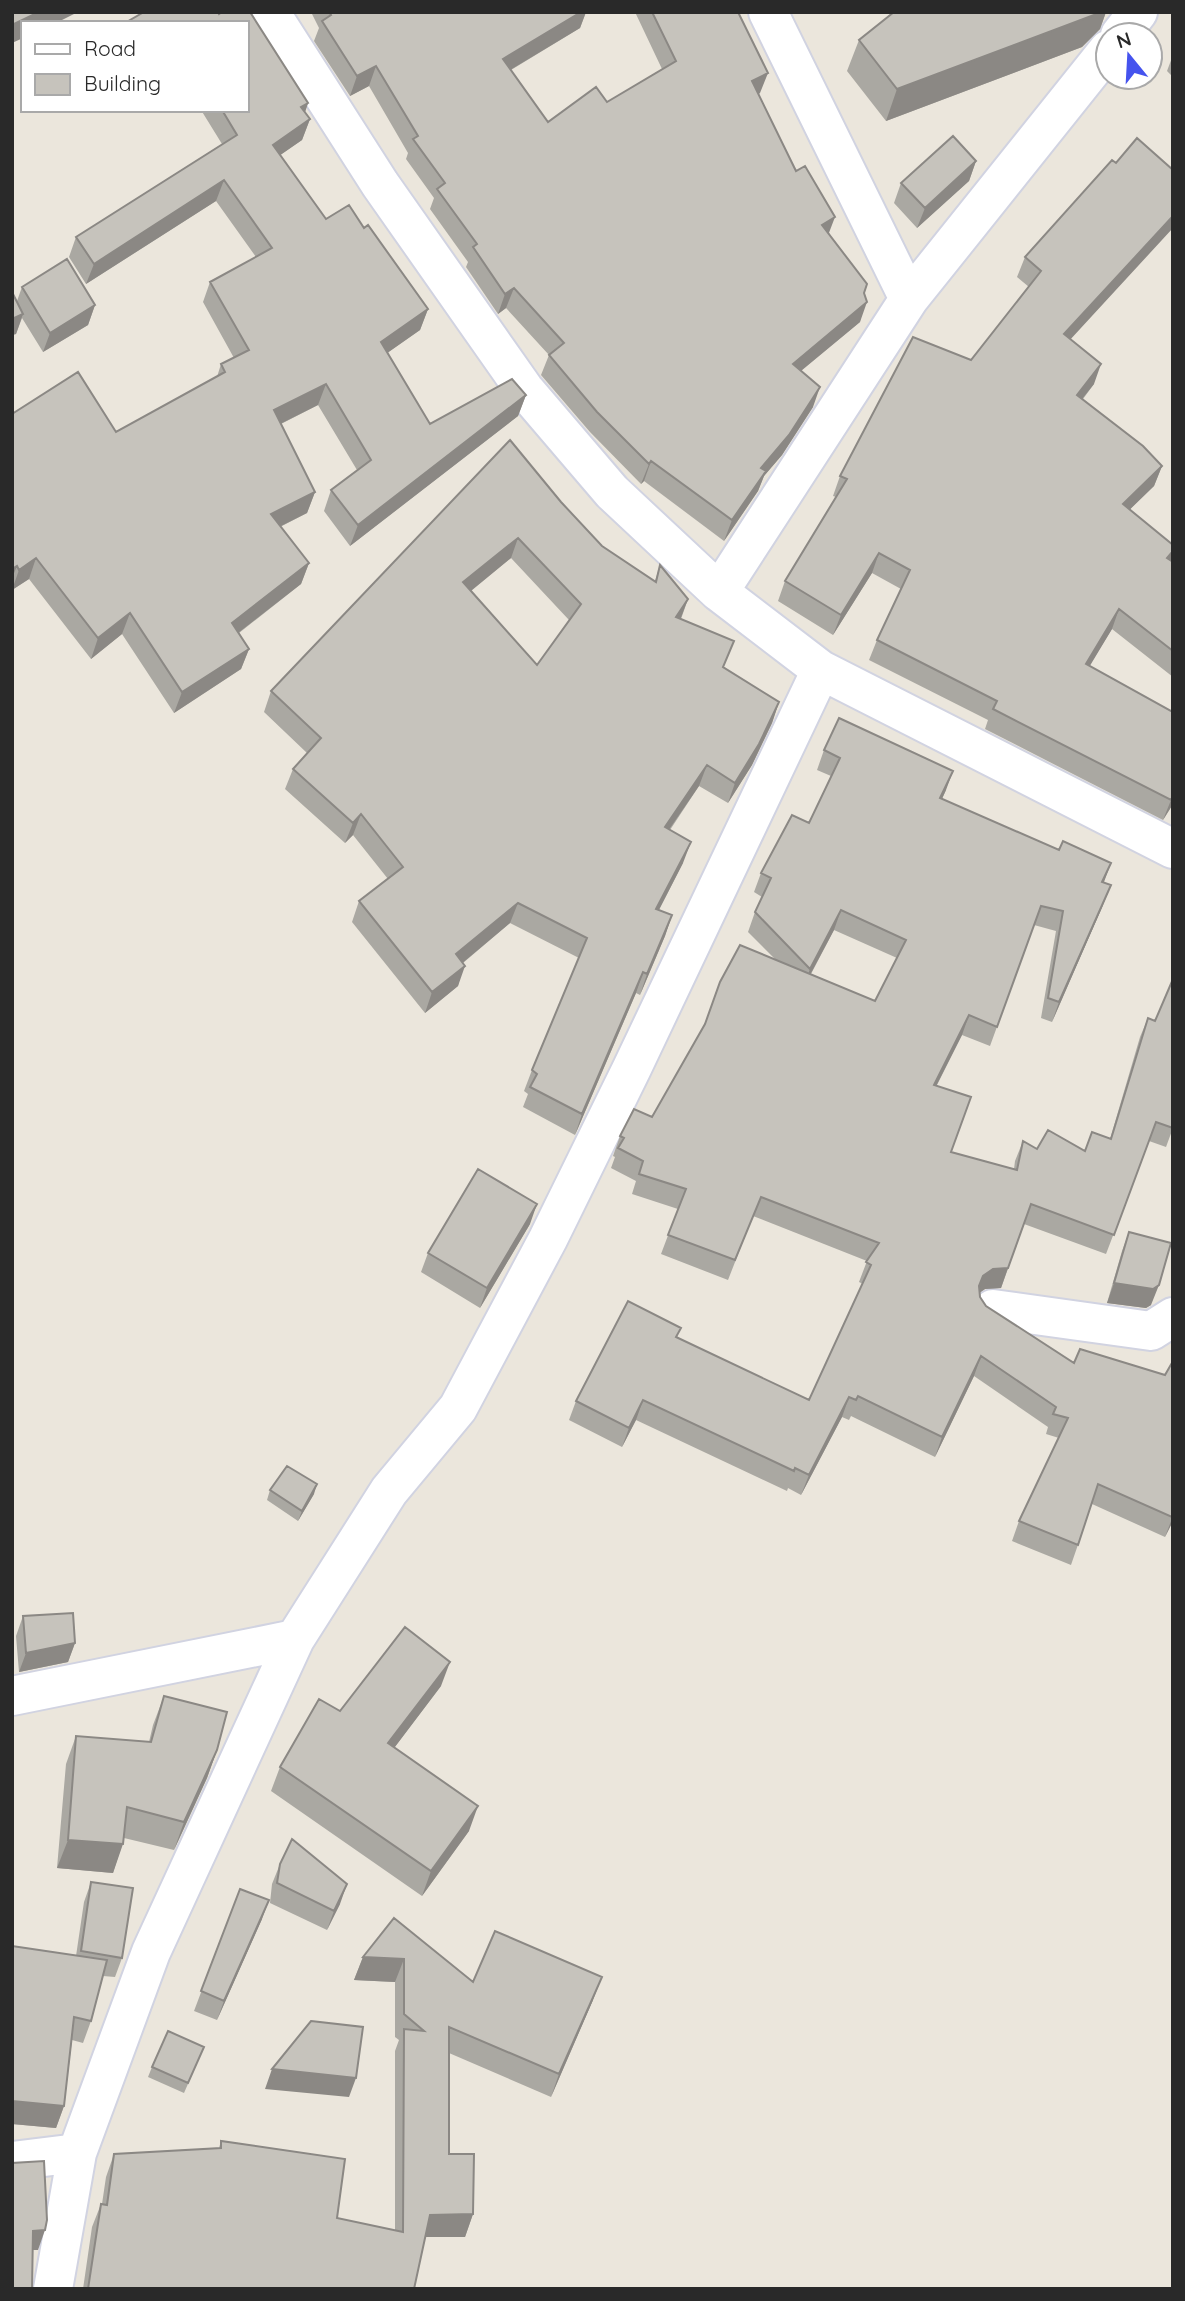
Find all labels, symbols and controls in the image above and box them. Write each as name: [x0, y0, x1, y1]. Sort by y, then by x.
legend: [21, 21, 248, 112]
north arrow: [1094, 21, 1164, 91]
text: N: [1113, 26, 1134, 53]
text: Road: [84, 35, 136, 61]
text: Building: [84, 70, 161, 96]

